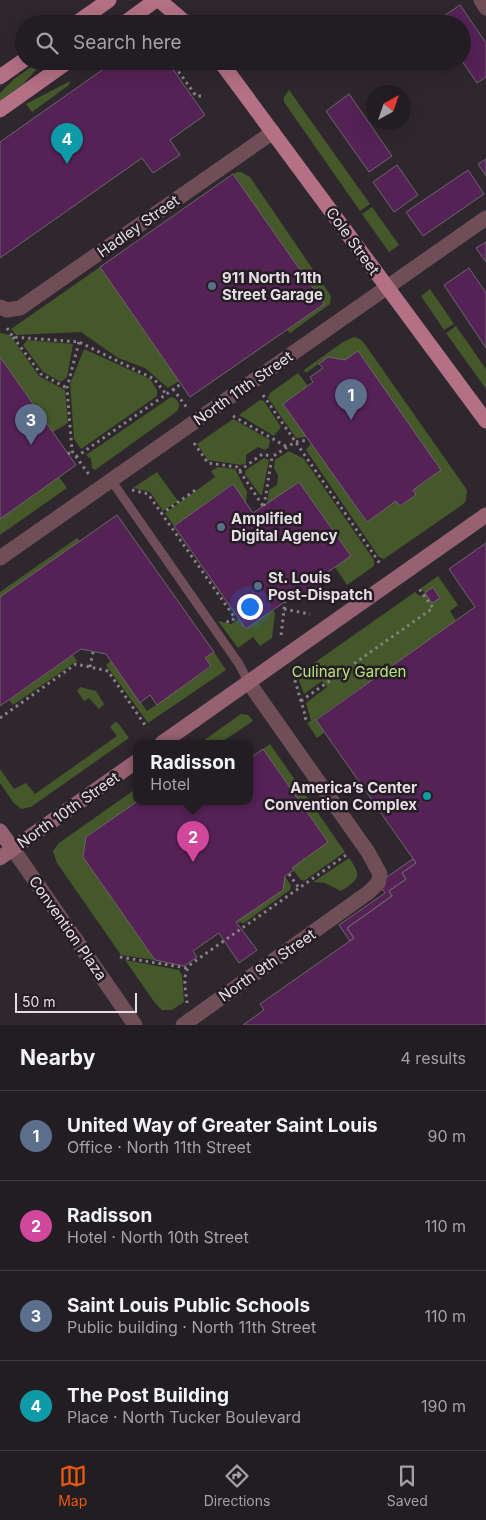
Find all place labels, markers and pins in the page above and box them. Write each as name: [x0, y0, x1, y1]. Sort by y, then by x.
pin: 4: [51, 123, 83, 164]
place label: 911 North 11th Street Garage: [222, 268, 323, 304]
marker: 911 North 11th Street Garage: [206, 280, 218, 292]
pin: 1: [335, 379, 367, 420]
pin: 3: [15, 404, 47, 445]
place label: Amplified Digital Agency: [231, 509, 338, 545]
marker: Amplified Digital Agency: [215, 521, 227, 533]
place label: St. Louis Post-Dispatch: [268, 568, 373, 604]
marker: St. Louis Post-Dispatch: [252, 580, 264, 592]
place label: America’s Center Convention Complex: [264, 778, 417, 814]
marker: America’s Center Convention Complex: [421, 790, 433, 802]
pin: 2: [177, 821, 209, 862]

